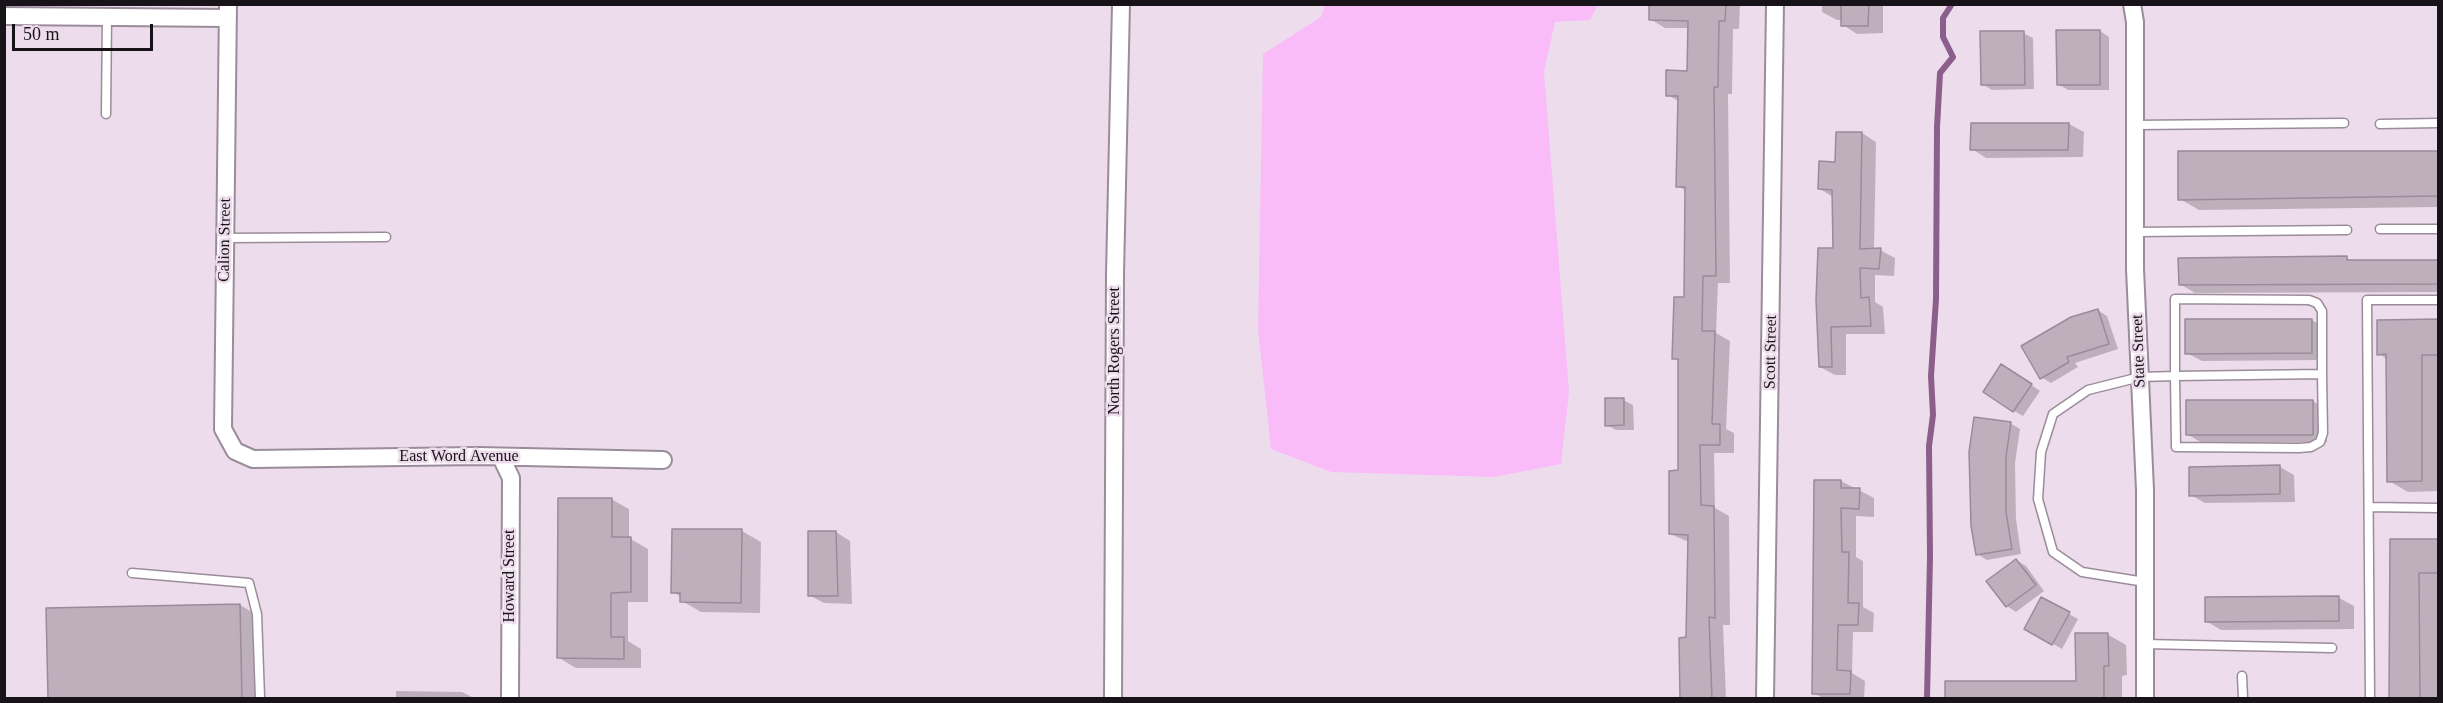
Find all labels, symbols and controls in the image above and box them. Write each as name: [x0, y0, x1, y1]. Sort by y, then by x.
scale bar: [15, 12, 156, 50]
text: 50 m: [23, 24, 60, 44]
street label: Calion Street: [215, 198, 235, 282]
street label: North Rogers Street: [1105, 287, 1125, 415]
street label: State Street: [2128, 314, 2150, 388]
street label: Scott Street: [1761, 315, 1781, 389]
street label: East Word Avenue: [399, 447, 519, 467]
street label: Howard Street: [500, 530, 520, 622]

